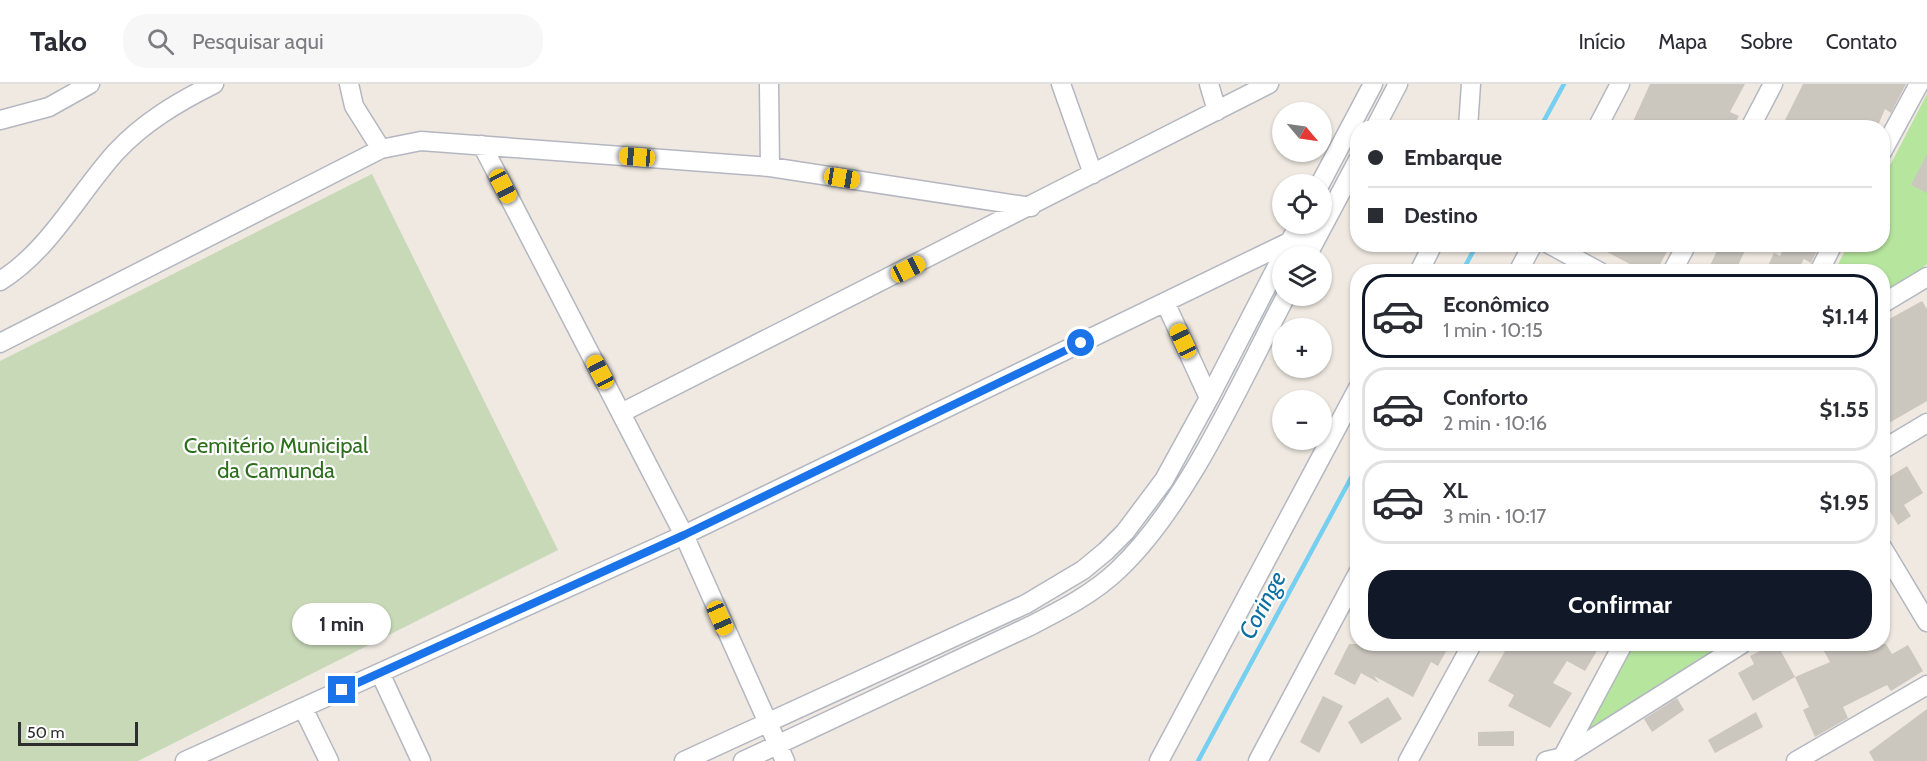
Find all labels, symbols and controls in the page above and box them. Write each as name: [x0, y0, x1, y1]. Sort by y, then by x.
search box: [123, 14, 543, 68]
text: Tako: [30, 24, 87, 58]
icon: search: [144, 25, 177, 58]
text: Pesquisar aqui: [192, 28, 324, 55]
text: Início: [1578, 29, 1625, 54]
text: Mapa: [1658, 29, 1707, 54]
text: Sobre: [1740, 29, 1793, 54]
text: Contato: [1826, 29, 1897, 54]
north arrow: [1272, 102, 1332, 162]
map controls: [1272, 102, 1332, 450]
text: Embarque: [1404, 144, 1502, 171]
car: [618, 146, 656, 168]
car: [487, 166, 519, 206]
car: [823, 166, 861, 190]
button: locate: [1272, 174, 1332, 234]
text: Destino: [1404, 202, 1478, 229]
button: layers: [1272, 246, 1332, 306]
car: [888, 253, 928, 285]
icon: car: [1371, 289, 1425, 343]
text: Econômico: [1443, 291, 1549, 318]
text: $1.14: [1822, 303, 1869, 330]
button: +: [1272, 318, 1332, 378]
text: 1 min · 10:15: [1443, 318, 1543, 342]
car: [1167, 321, 1199, 361]
route start: [1067, 329, 1094, 356]
car: [584, 352, 616, 392]
icon: car: [1371, 382, 1425, 436]
text: Conforto: [1443, 384, 1528, 411]
button: −: [1272, 390, 1332, 450]
text: $1.55: [1820, 396, 1869, 423]
text: 2 min · 10:16: [1443, 411, 1547, 435]
park label: Cemitério Municipal da Camunda: [184, 432, 369, 484]
icon: car: [1371, 475, 1425, 529]
text: XL: [1443, 477, 1468, 504]
text: $1.95: [1819, 489, 1869, 516]
text: 3 min · 10:17: [1443, 504, 1546, 528]
water label: Coringe: [1232, 566, 1292, 644]
button: Confirmar: [1368, 570, 1872, 639]
car: [704, 598, 736, 638]
callout: 1 min: [292, 603, 392, 645]
text: 1 min: [319, 612, 364, 636]
route end: [328, 676, 355, 703]
scale bar: [18, 719, 138, 746]
text: 50 m: [27, 723, 64, 742]

